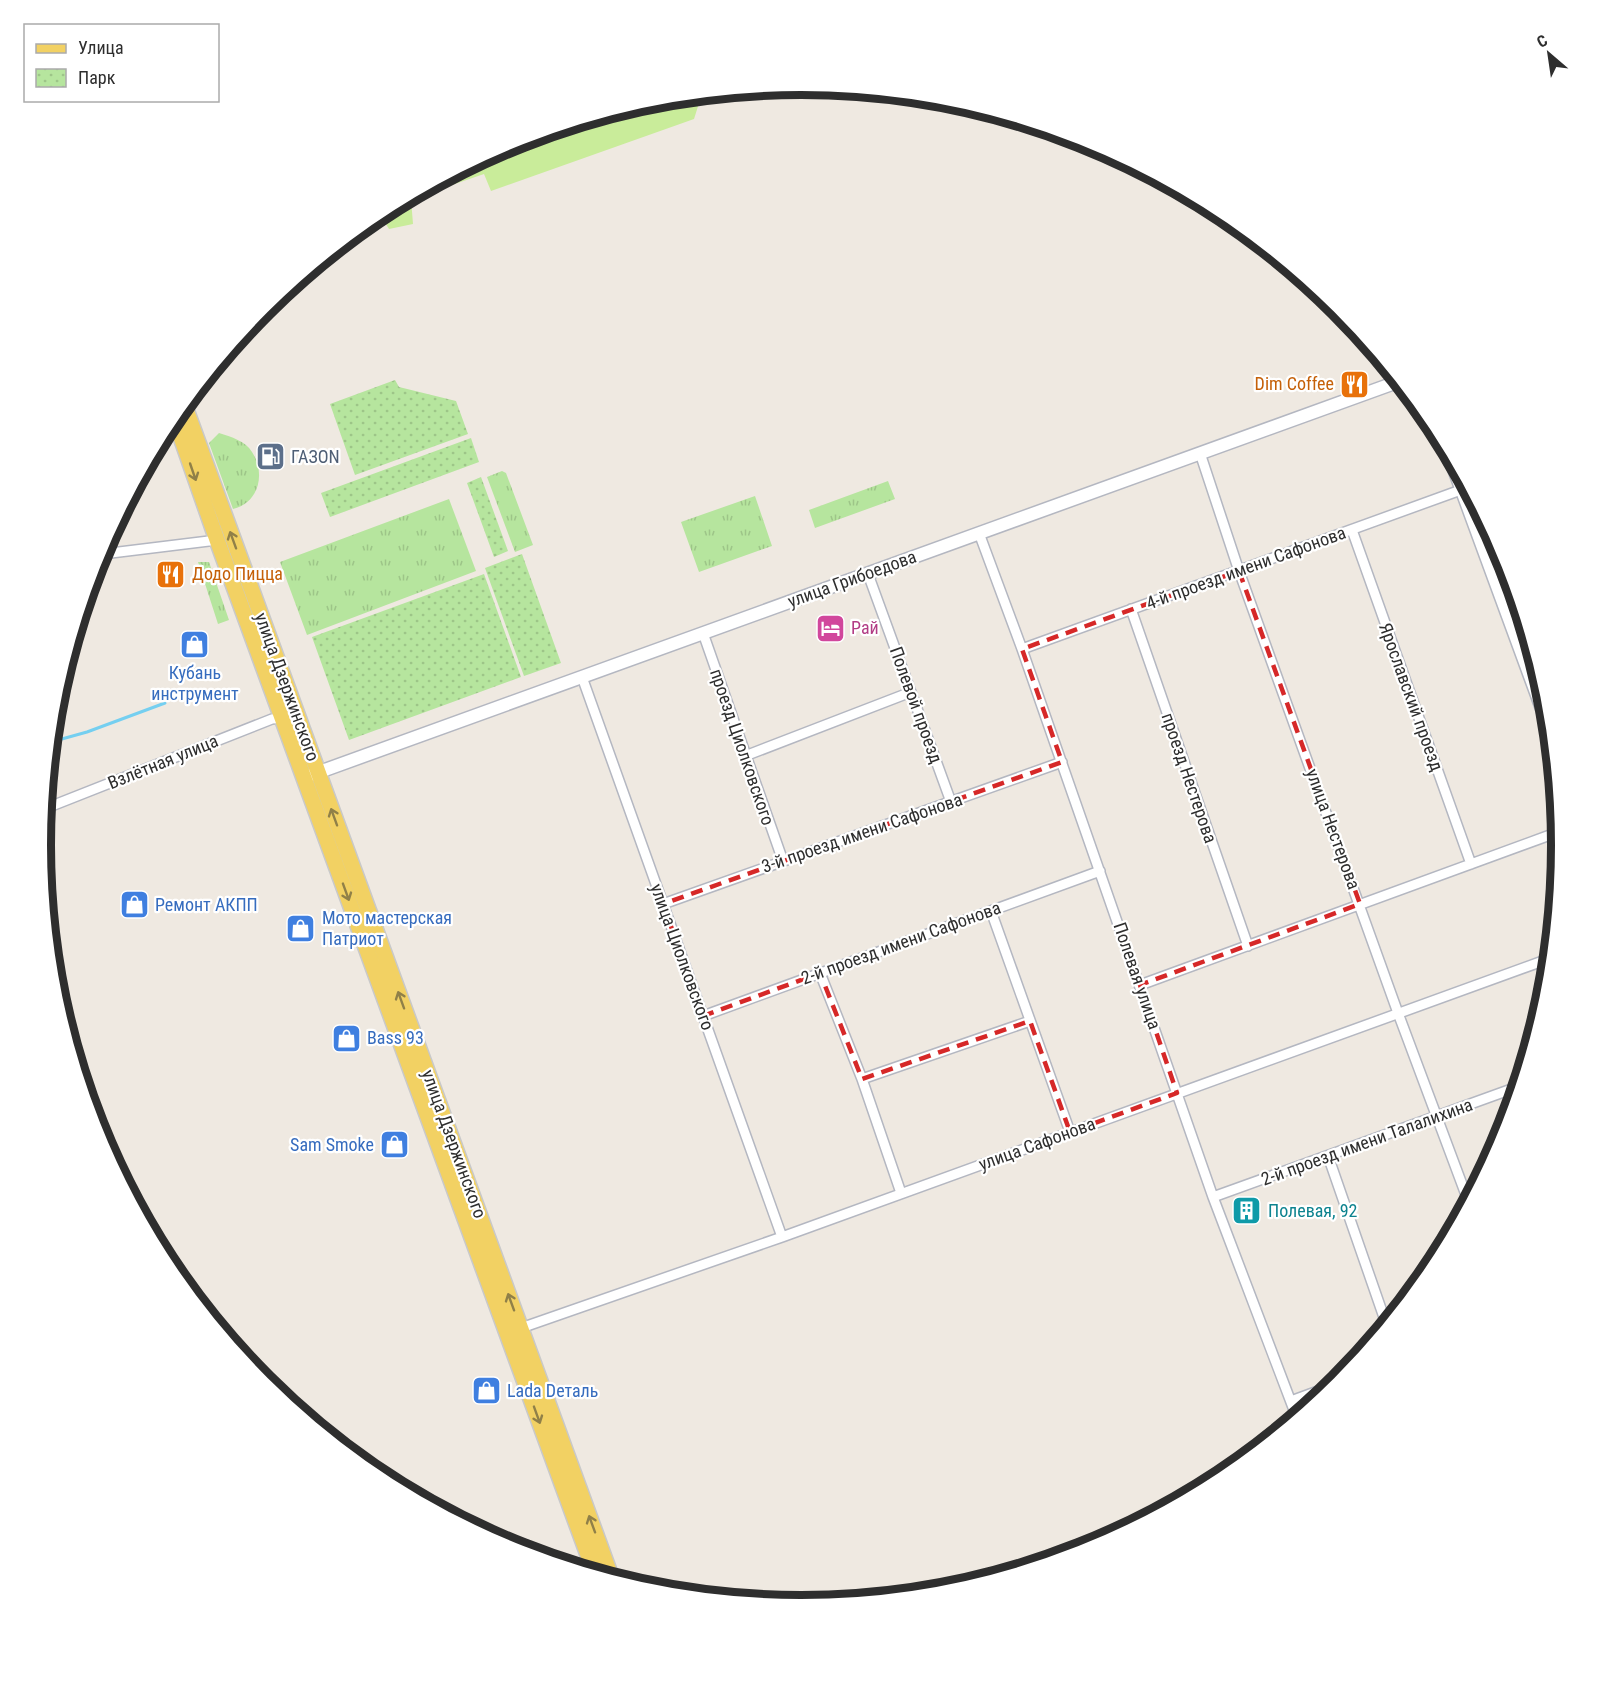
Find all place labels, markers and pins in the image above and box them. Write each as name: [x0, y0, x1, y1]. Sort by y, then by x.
restaurant icon: Dim Coffee: [1339, 368, 1371, 400]
place label: Dim Coffee: [1255, 373, 1334, 394]
fuel station icon: ГАЗON: [254, 441, 286, 473]
place label: ГАЗON: [291, 446, 340, 467]
restaurant icon: Додо Пицца: [155, 558, 187, 590]
place label: Додо Пицца: [192, 563, 283, 584]
hotel icon: Рай: [814, 612, 846, 644]
place label: Рай: [851, 617, 879, 638]
shop icon: Кубань инструмент: [179, 628, 211, 660]
place label: Кубань инструмент: [151, 662, 239, 704]
shop icon: Ремонт АКПП: [118, 889, 150, 921]
place label: Ремонт АКПП: [155, 894, 258, 915]
place label: Мото мастерская Патриот: [322, 907, 452, 949]
shop icon: Мото мастерская Патриот: [285, 912, 317, 944]
shop icon: Bass 93: [330, 1022, 362, 1054]
place label: Bass 93: [367, 1027, 424, 1048]
shop icon: Sam Smoke: [379, 1129, 411, 1161]
place label: Sam Smoke: [290, 1134, 374, 1155]
building icon: Полевая, 92: [1231, 1195, 1263, 1227]
place label: Полевая, 92: [1268, 1200, 1358, 1221]
shop icon: Lada Dеталь: [470, 1375, 502, 1407]
place label: Lada Dеталь: [507, 1380, 598, 1401]

